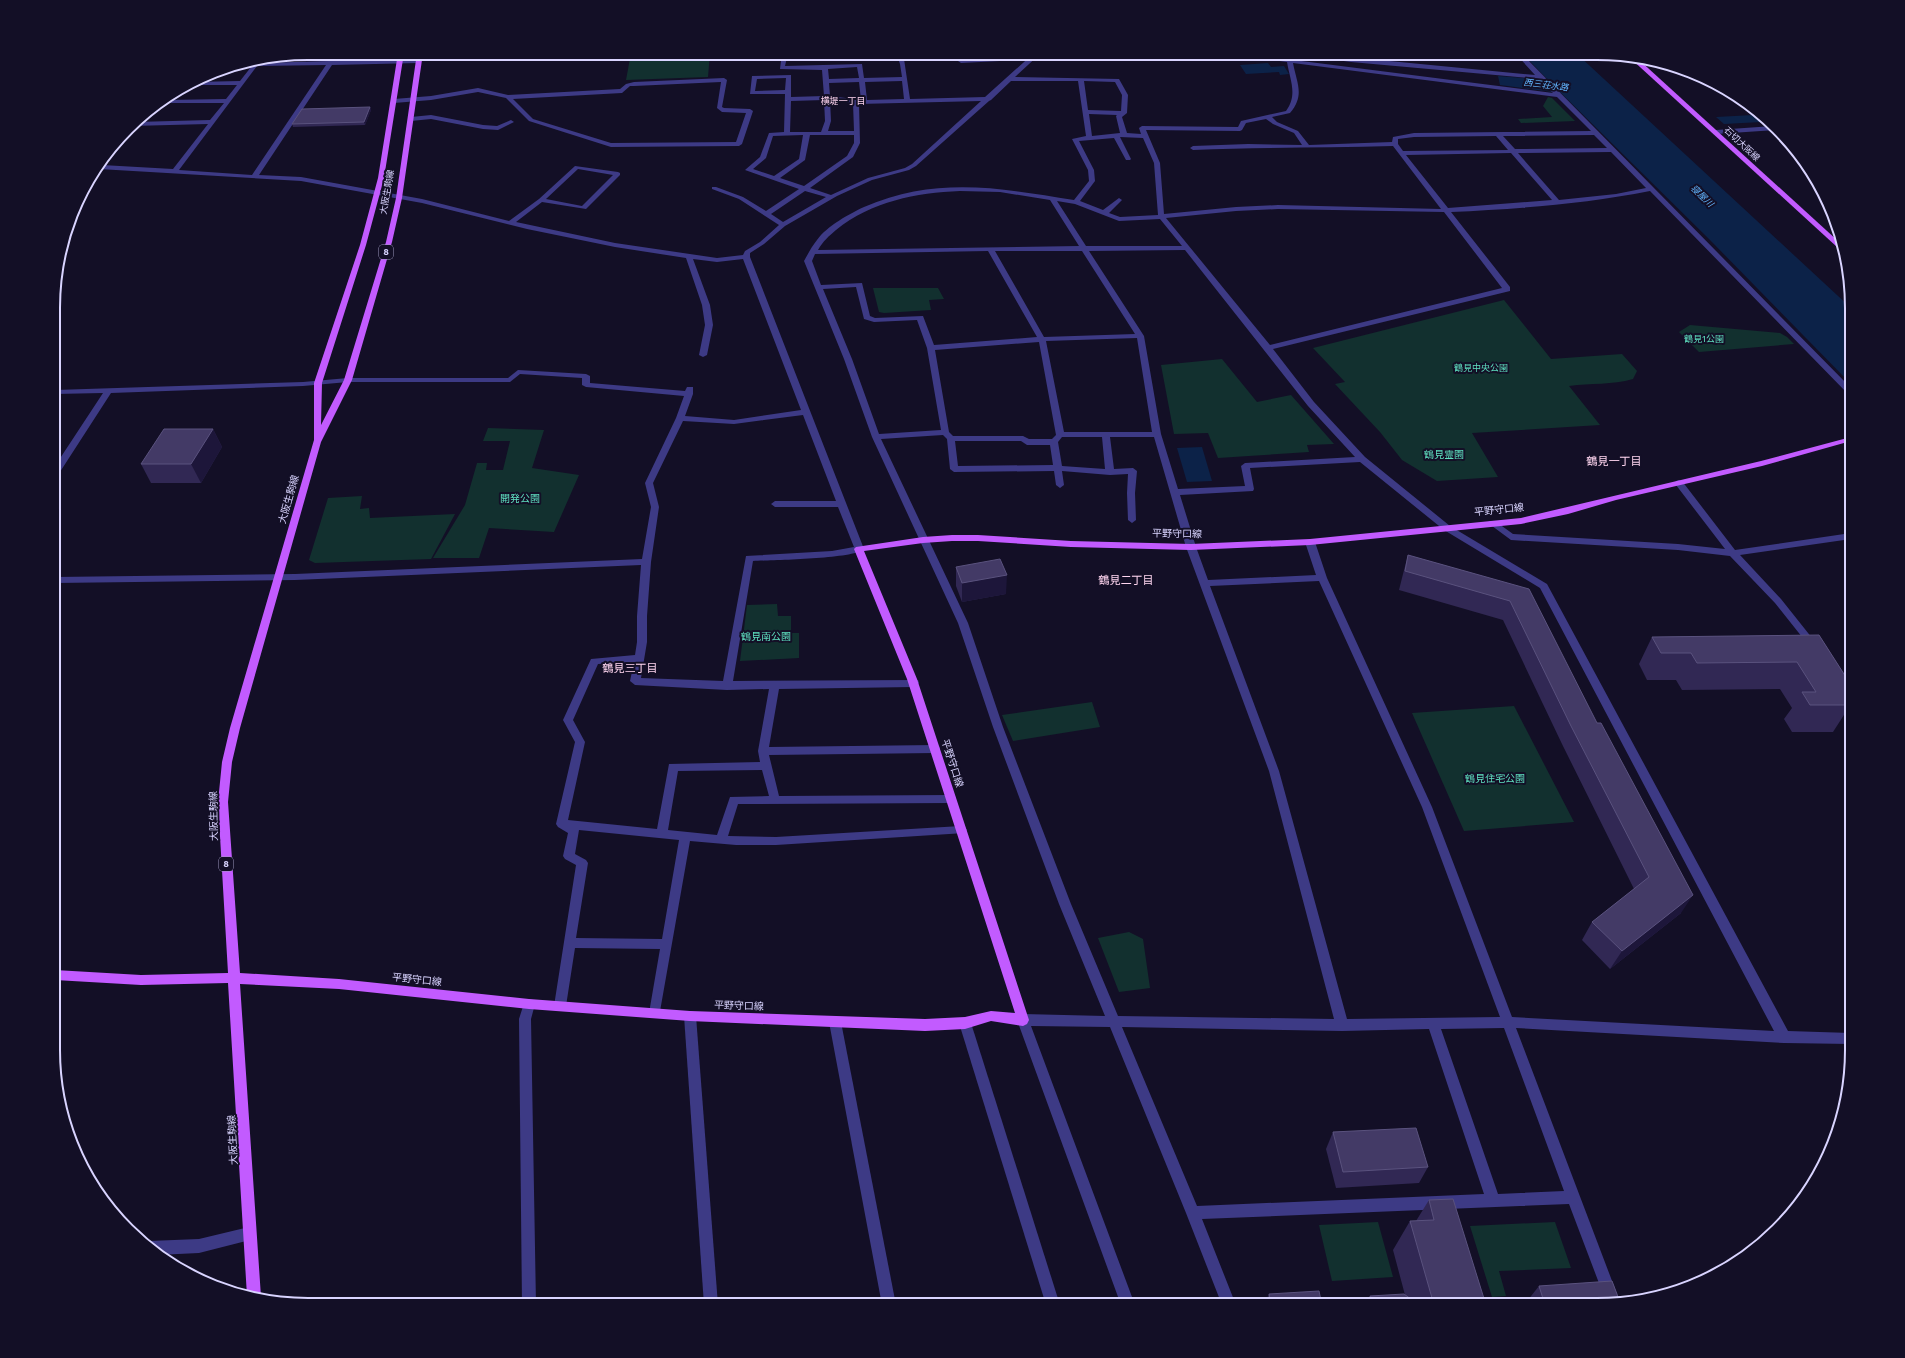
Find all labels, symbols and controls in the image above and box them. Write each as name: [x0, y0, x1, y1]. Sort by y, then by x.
water label: 西三荘水路: [1523, 77, 1570, 93]
district label: 横堤一丁目: [820, 96, 866, 106]
street label: 石切大阪線: [1722, 125, 1763, 164]
street label: 大阪生駒線: [378, 168, 396, 215]
water label: 寝屋川: [1689, 183, 1716, 210]
road number: 8: [379, 245, 393, 259]
park label: 鶴見1公園: [1684, 334, 1724, 344]
park label: 鶴見中央公園: [1454, 363, 1508, 373]
park label: 鶴見霊園: [1424, 449, 1464, 461]
district label: 鶴見一丁目: [1587, 455, 1642, 468]
street label: 大阪生駒線: [276, 474, 302, 525]
park label: 開発公園: [500, 493, 540, 505]
street label: 平野守口線: [1474, 501, 1525, 519]
street label: 平野守口線: [1152, 528, 1202, 540]
district label: 鶴見二丁目: [1099, 574, 1154, 587]
park label: 鶴見南公園: [741, 631, 791, 643]
district label: 鶴見三丁目: [603, 662, 658, 675]
street label: 平野守口線: [939, 738, 965, 789]
park label: 鶴見住宅公園: [1465, 773, 1525, 785]
street label: 大阪生駒線: [208, 791, 220, 841]
road number: 8: [219, 857, 233, 871]
street label: 平野守口線: [391, 971, 442, 989]
street label: 平野守口線: [714, 999, 764, 1013]
street label: 大阪生駒線: [226, 1115, 240, 1165]

